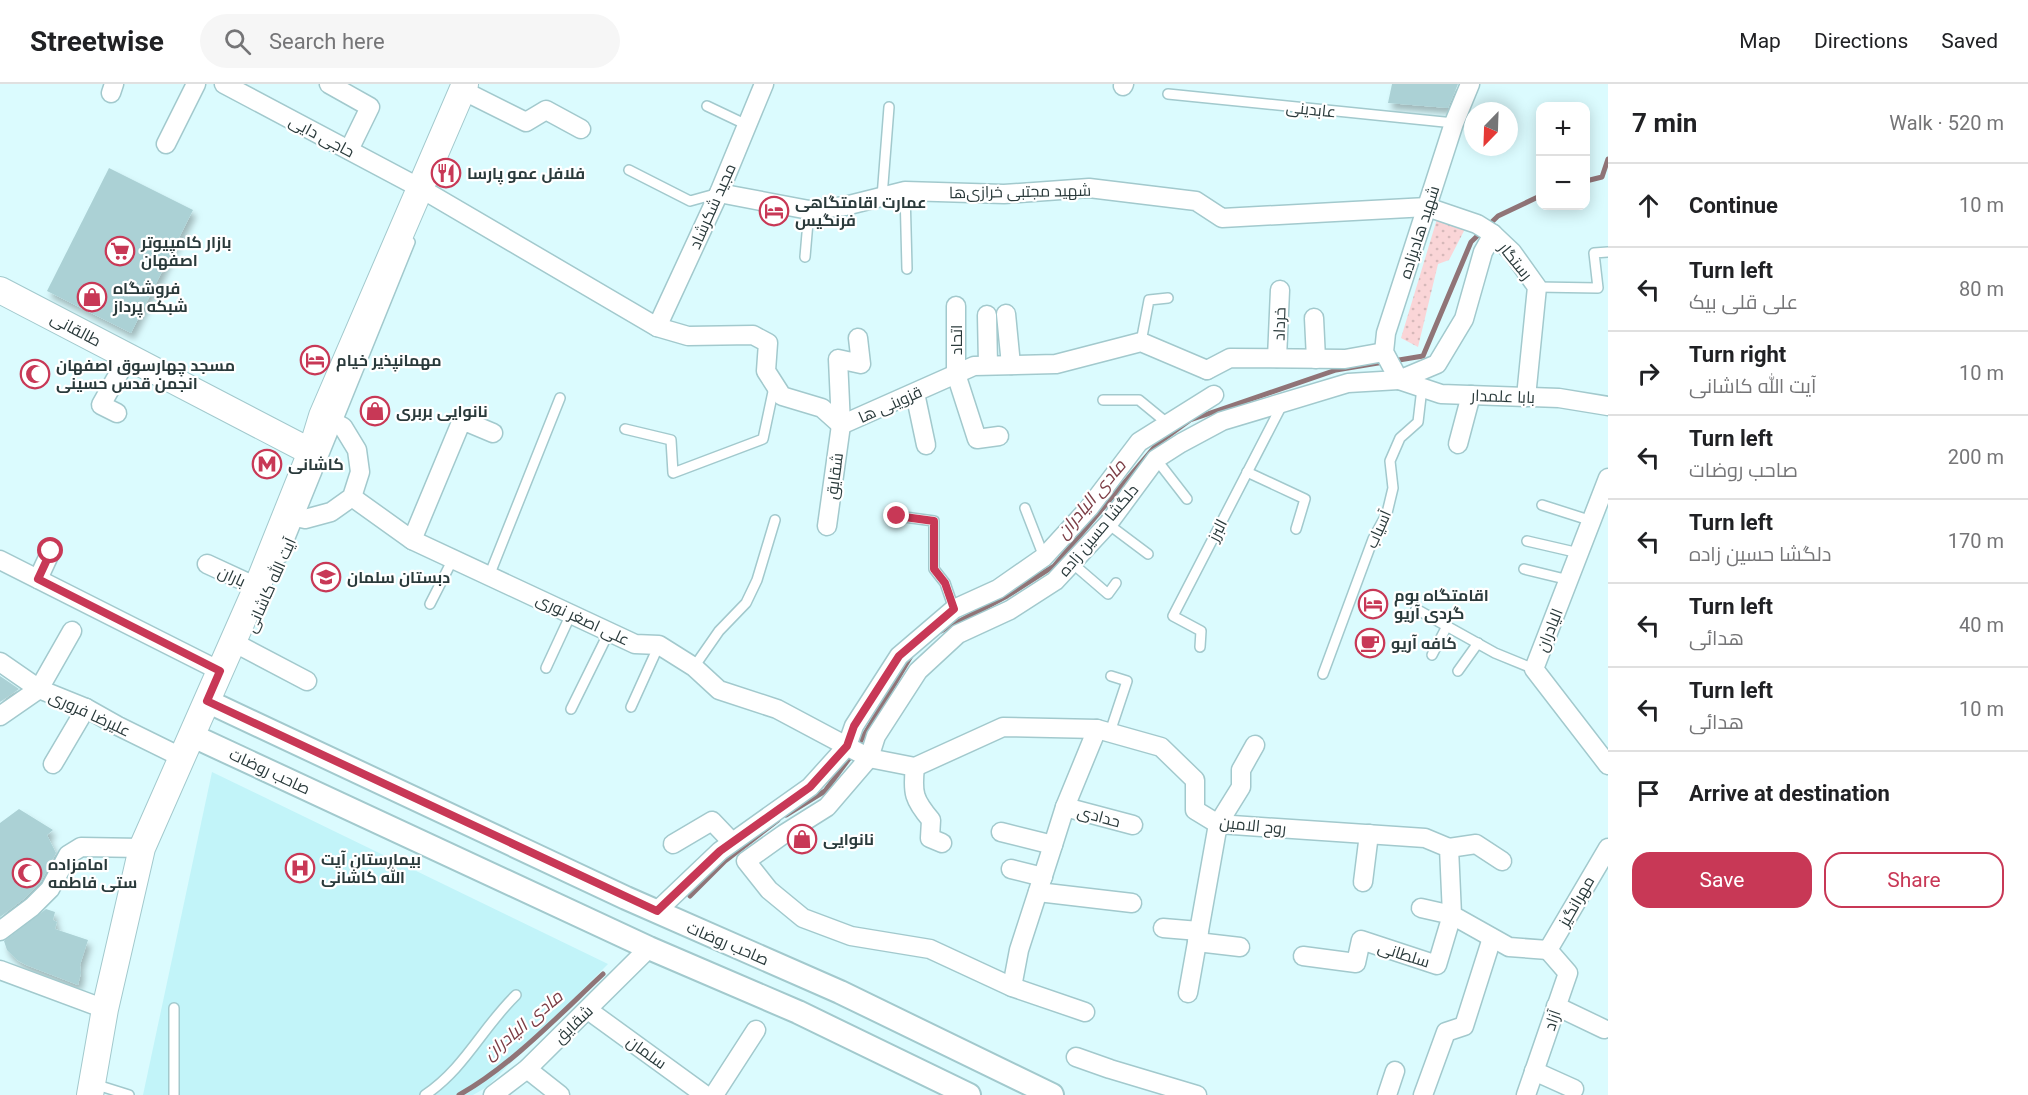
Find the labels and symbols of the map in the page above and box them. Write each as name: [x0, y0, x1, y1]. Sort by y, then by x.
street label: عابدینی: [1285, 97, 1337, 123]
north arrow: [1464, 102, 1518, 156]
street label: حاجی دایی: [285, 111, 358, 162]
restaurant icon: فلافل عمو پارسا: [430, 157, 462, 189]
street label: مجید شکرشاد: [685, 161, 740, 252]
place label: فلافل عمو پارسا: [467, 164, 585, 185]
street label: شهید مجتبی خرازی‌ها: [949, 181, 1091, 203]
street label: شهید هادیزاده: [1396, 183, 1444, 281]
place label: عمارت اقامتگاهی فرنگیس: [795, 193, 926, 230]
hotel icon: عمارت اقامتگاهی فرنگیس: [758, 195, 790, 227]
place label: بازار کامپیوتر اصفهان: [140, 233, 232, 270]
supermarket icon: بازار کامپیوتر اصفهان: [104, 235, 136, 267]
street label: رستگار: [1494, 238, 1536, 284]
place label: فروشگاه شبکه پرداز: [112, 279, 188, 318]
shop icon: فروشگاه شبکه پرداز: [76, 281, 108, 313]
street label: خرداد: [1269, 307, 1290, 341]
street label: طالقانی: [47, 308, 104, 351]
street label: اتحاد: [947, 325, 966, 355]
hotel icon: مهمانپذیر خیام: [299, 344, 331, 376]
place label: مهمانپذیر خیام: [336, 351, 442, 372]
place label: مسجد چهارسوق اصفهان انجمن قدس حسینی: [56, 356, 235, 393]
mosque icon: مسجد چهارسوق اصفهان انجمن قدس حسینی: [19, 358, 51, 390]
street label: قزوینی ها: [855, 382, 925, 428]
street label: بابا علمدار: [1470, 386, 1535, 407]
shop icon: نانوایی بربری: [359, 395, 391, 427]
place label: نانوایی بربری: [396, 402, 488, 421]
metro station icon: کاشانی: [251, 448, 283, 480]
street label: شقایق: [822, 452, 848, 501]
place label: کاشانی: [288, 455, 344, 474]
water label: مادی الیادران: [1051, 455, 1131, 543]
street label: دلگشا حسین زاده: [1054, 481, 1143, 581]
route end: [883, 502, 909, 528]
street label: آسیاب: [1362, 507, 1395, 551]
street label: البرز: [1203, 516, 1231, 545]
street label: آیت الله کاشانی: [240, 534, 301, 636]
route start: [37, 537, 63, 563]
school or university icon: دبستان سلمان: [310, 561, 342, 593]
street label: باران: [215, 562, 249, 592]
place label: دبستان سلمان: [347, 568, 450, 587]
place label: اقامتگاه بوم گردی آریو: [1394, 586, 1489, 623]
hotel icon: اقامتگاه بوم گردی آریو: [1357, 588, 1389, 620]
street label: علی اصغر نوری: [533, 590, 633, 650]
street label: الیادران: [1532, 606, 1568, 655]
cafe icon: کافه آریو: [1354, 627, 1386, 659]
place label: کافه آریو: [1391, 634, 1457, 653]
street label: علیرضا فروری: [46, 686, 133, 741]
street label: صاحب روضات: [226, 744, 313, 798]
street label: حدادی: [1075, 802, 1122, 832]
street label: روح الامین: [1218, 813, 1287, 840]
shop icon: نانوایی: [786, 823, 818, 855]
place label: نانوایی: [823, 830, 874, 849]
place label: بیمارستان آیت الله کاشانی: [321, 850, 421, 887]
hospital icon: بیمارستان آیت الله کاشانی: [284, 852, 316, 884]
place label: امامزاده ستی فاطمه: [48, 855, 137, 892]
mosque icon: امامزاده ستی فاطمه: [11, 857, 43, 889]
street label: مهرانگیز: [1554, 873, 1599, 931]
street label: صاحب روضات: [684, 918, 772, 969]
street label: سلطانی: [1375, 937, 1432, 973]
water label: مادی الیادران: [479, 985, 567, 1065]
street label: شقایق: [550, 1001, 597, 1048]
street label: آزاد: [1540, 1007, 1565, 1033]
street label: سلمان: [623, 1032, 670, 1074]

